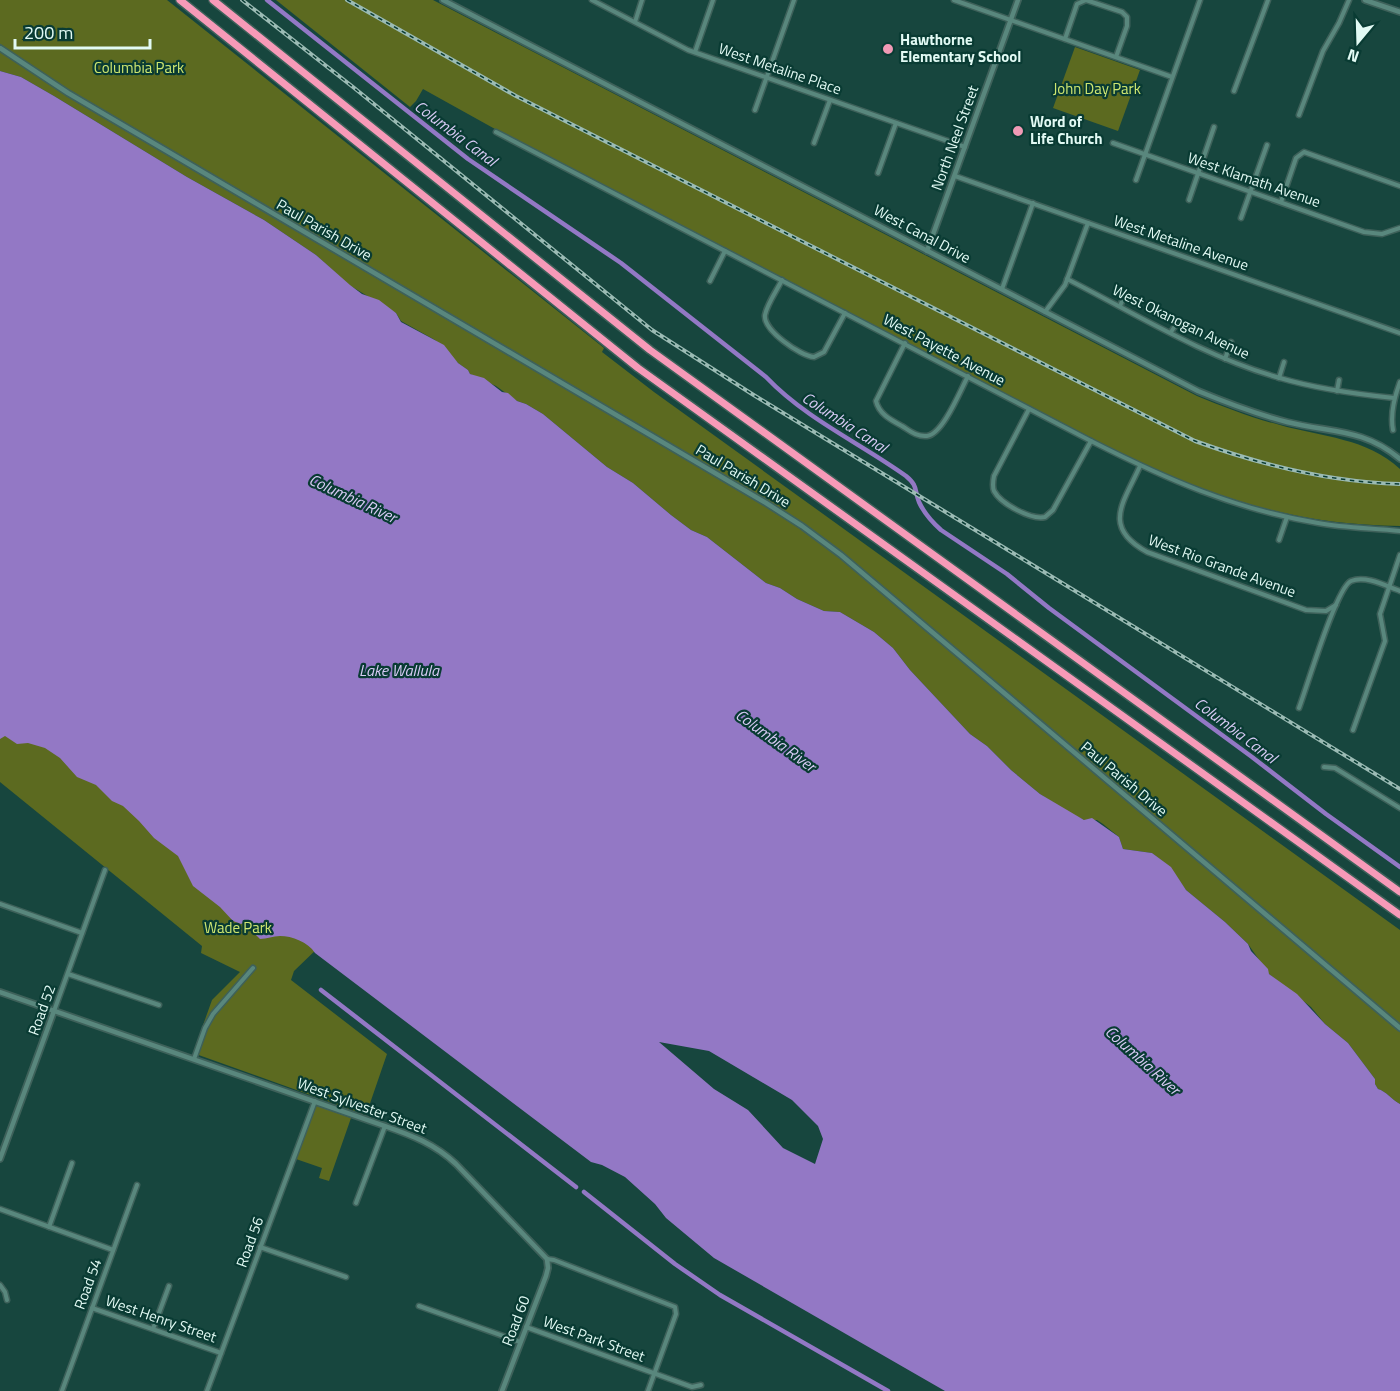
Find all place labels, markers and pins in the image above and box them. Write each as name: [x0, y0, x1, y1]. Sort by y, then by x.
place label: Hawthorne Elementary School: [900, 28, 1021, 68]
marker: Hawthorne Elementary School: [881, 42, 895, 56]
place label: Word of Life Church: [1030, 110, 1103, 150]
marker: Word of Life Church: [1011, 124, 1025, 138]

